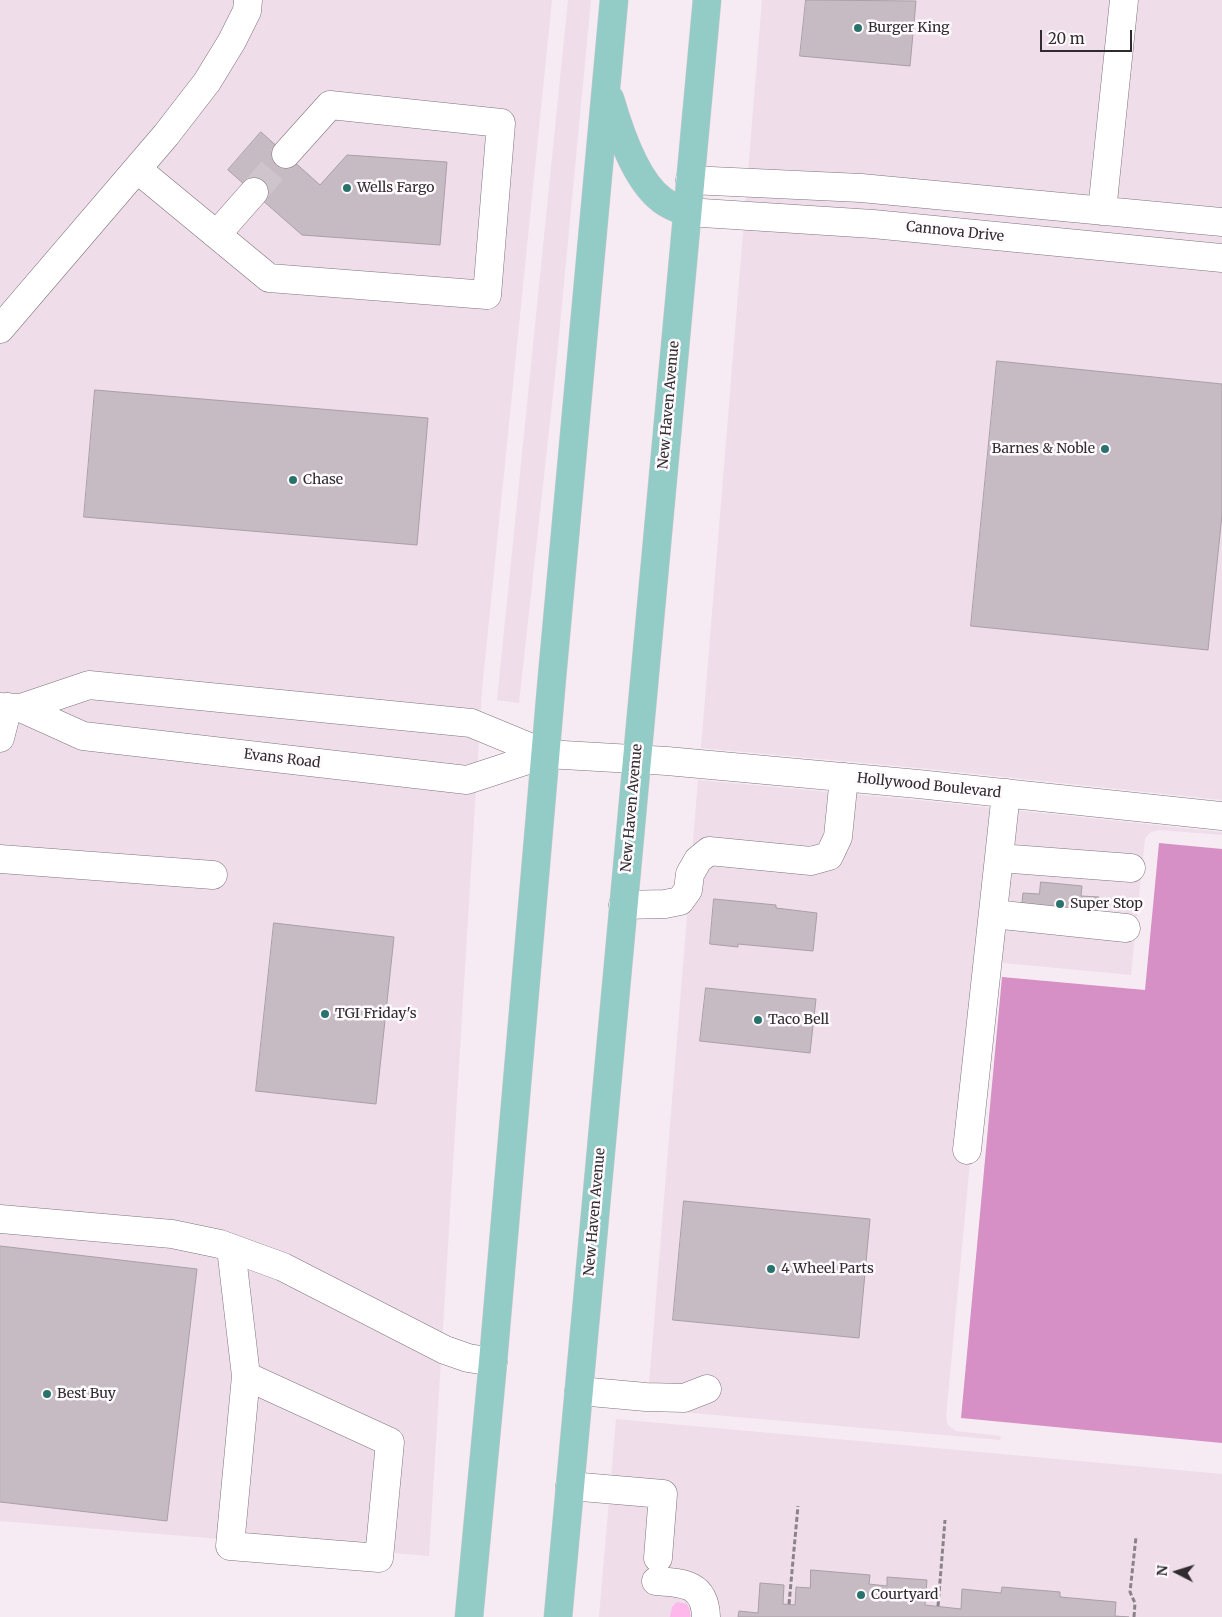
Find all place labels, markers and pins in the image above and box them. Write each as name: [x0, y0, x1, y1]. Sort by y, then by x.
place label: Burger King: [868, 20, 949, 36]
marker: Burger King: [852, 22, 864, 34]
place label: Wells Fargo: [357, 180, 434, 196]
marker: Wells Fargo: [341, 182, 353, 194]
place label: Barnes & Noble: [992, 441, 1095, 457]
marker: Barnes & Noble: [1099, 443, 1111, 455]
place label: Chase: [303, 472, 343, 488]
marker: Chase: [287, 474, 299, 486]
place label: Super Stop: [1070, 896, 1143, 912]
marker: Super Stop: [1054, 898, 1066, 910]
place label: TGI Friday's: [335, 1006, 417, 1022]
marker: TGI Friday's: [319, 1008, 331, 1020]
place label: Taco Bell: [768, 1012, 829, 1028]
marker: Taco Bell: [752, 1014, 764, 1026]
place label: 4 Wheel Parts: [781, 1261, 874, 1277]
marker: 4 Wheel Parts: [765, 1263, 777, 1275]
place label: Best Buy: [57, 1386, 116, 1402]
marker: Best Buy: [41, 1388, 53, 1400]
place label: Courtyard: [871, 1587, 939, 1603]
marker: Courtyard: [855, 1589, 867, 1601]

